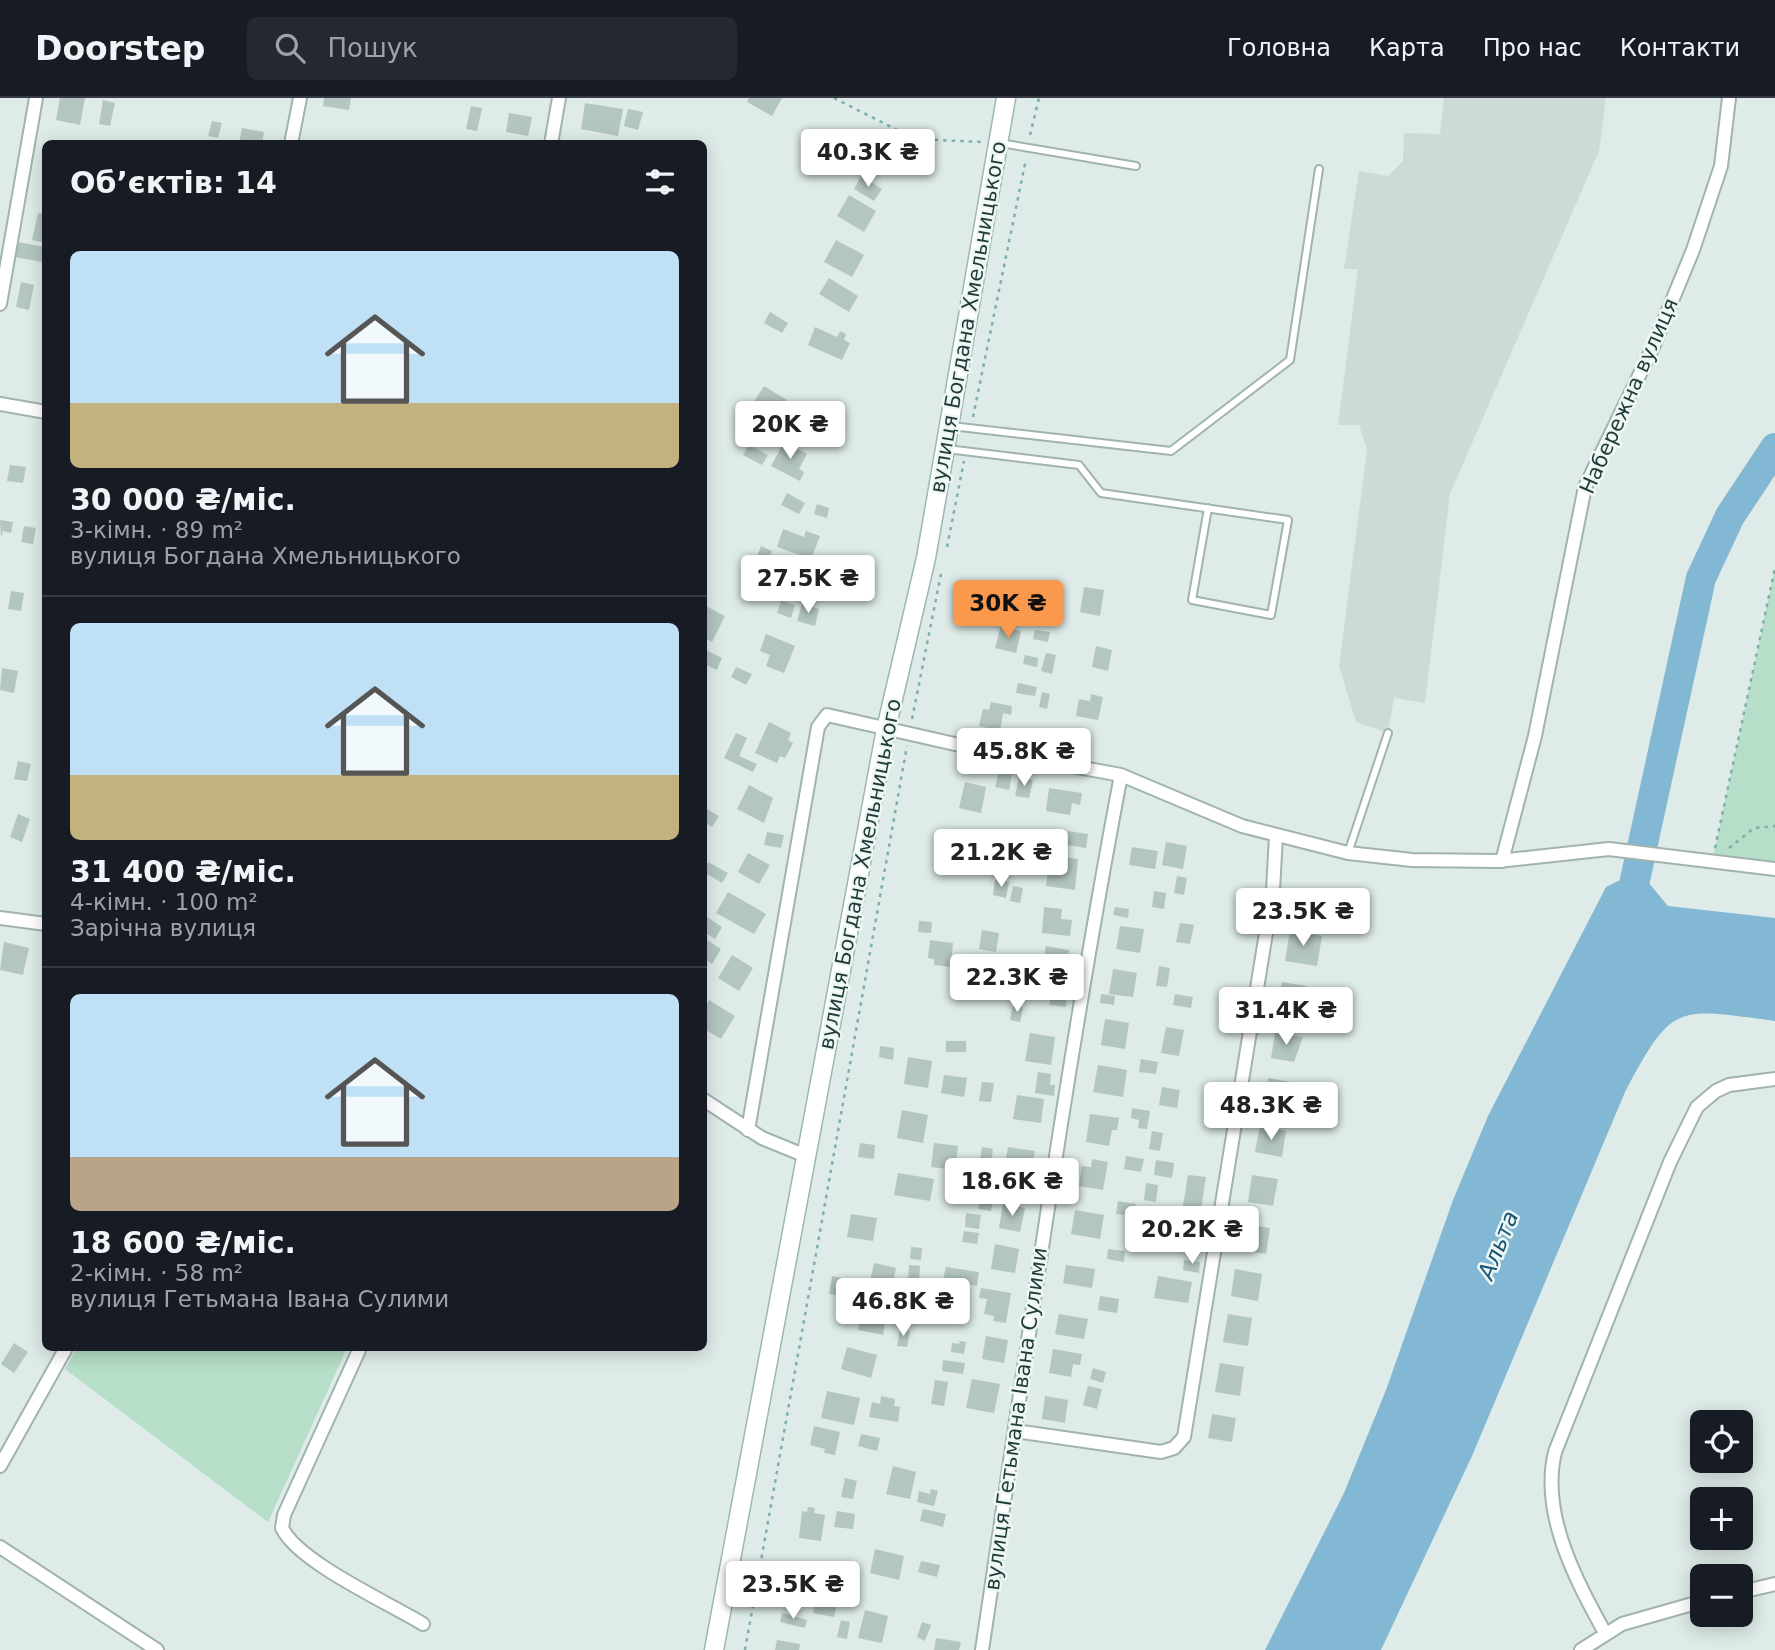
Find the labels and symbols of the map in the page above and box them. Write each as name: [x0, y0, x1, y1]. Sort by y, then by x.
pin: 40.3K ₴: [803, 130, 933, 189]
street label: вулиця Богдана Хмельницького: [925, 139, 1011, 495]
street label: Набережна вулиця: [1575, 294, 1683, 498]
pin: 20K ₴: [741, 402, 839, 461]
pin: 27.5K ₴: [743, 556, 873, 615]
pin: 30K ₴: [959, 580, 1057, 640]
street label: вулиця Богдана Хмельницького: [814, 697, 906, 1051]
pin: 45.8K ₴: [959, 728, 1089, 788]
pin: 21.2K ₴: [936, 830, 1066, 889]
pin: 23.5K ₴: [1238, 888, 1368, 948]
pin: 22.3K ₴: [952, 954, 1082, 1014]
pin: 31.4K ₴: [1221, 988, 1351, 1047]
pin: 48.3K ₴: [1206, 1082, 1336, 1142]
pin: 18.6K ₴: [947, 1158, 1077, 1218]
pin: 20.2K ₴: [1127, 1206, 1257, 1266]
water label: Альта: [1472, 1207, 1523, 1285]
street label: вулиця Гетьмана Івана Сулими: [980, 1246, 1052, 1592]
pin: 46.8K ₴: [838, 1278, 968, 1338]
pin: 23.5K ₴: [728, 1562, 858, 1621]

